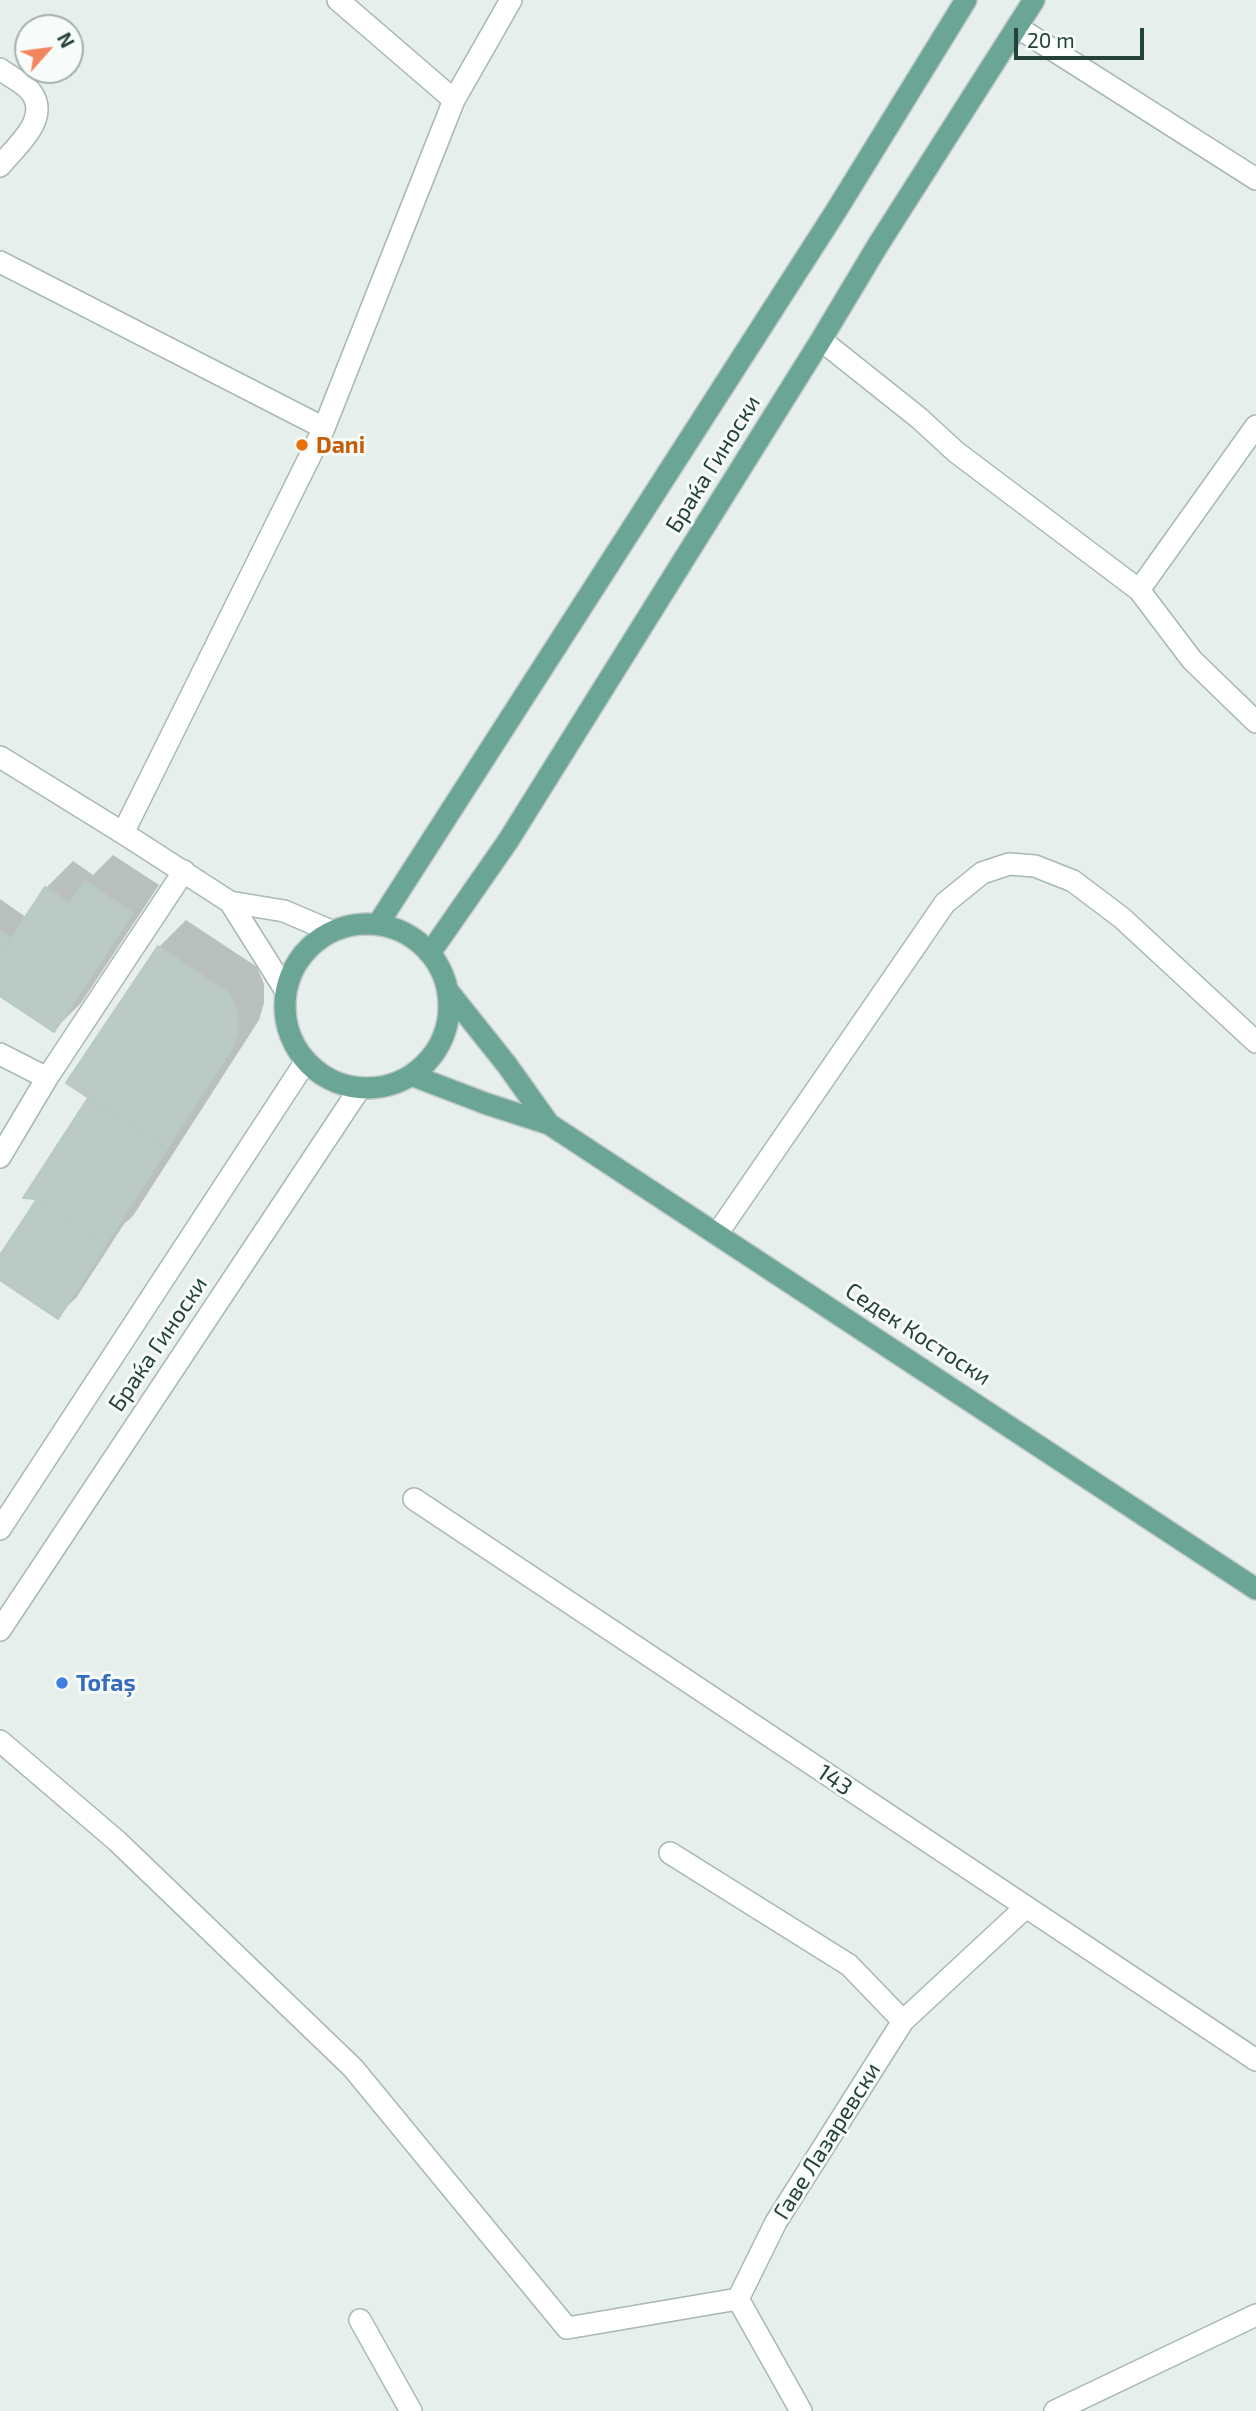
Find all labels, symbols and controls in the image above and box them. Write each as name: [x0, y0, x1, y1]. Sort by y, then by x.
north arrow: [14, 14, 84, 84]
scale bar: [1018, 14, 1148, 58]
text: 20 m: [1027, 27, 1075, 52]
text: N: [53, 28, 80, 51]
street label: Браќа Гиноски: [660, 390, 766, 538]
place label: Dani: [316, 431, 365, 459]
marker: Dani: [294, 437, 310, 453]
street label: Браќа Гиноски: [103, 1271, 213, 1417]
street label: Седек Костоски: [840, 1277, 996, 1391]
place label: Tofaş: [76, 1669, 136, 1697]
marker: Tofaş: [54, 1675, 70, 1691]
street label: 143: [812, 1758, 858, 1802]
street label: Гаве Лазаревски: [768, 2057, 886, 2225]

